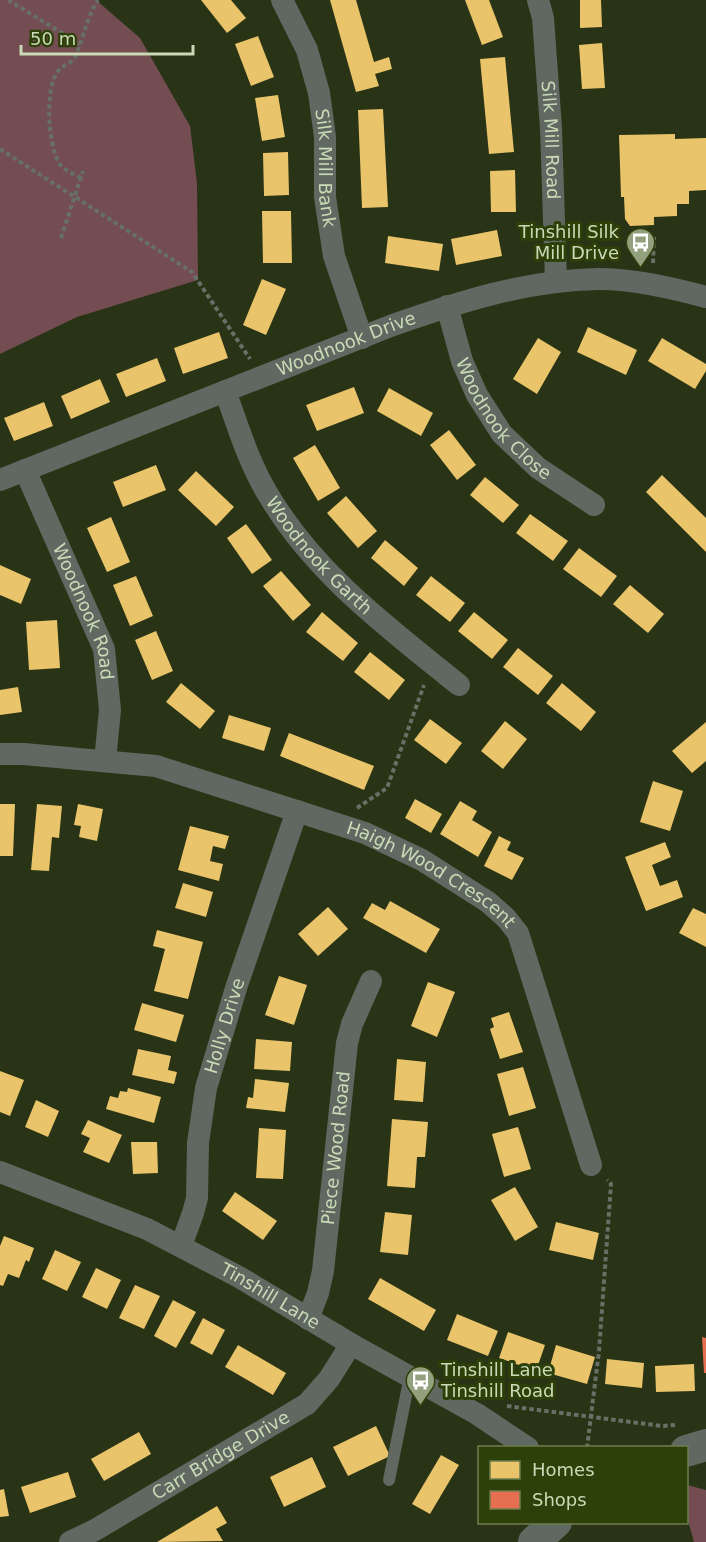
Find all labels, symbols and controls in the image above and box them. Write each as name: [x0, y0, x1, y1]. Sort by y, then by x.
scale bar: [21, 18, 194, 56]
text: 50 m: [30, 28, 76, 49]
street label: Silk Mill Road: [538, 80, 564, 200]
street label: Silk Mill Bank: [311, 107, 341, 229]
place label: Tinshill Silk Mill Drive: [518, 221, 620, 263]
bus stop icon: Tinshill Silk Mill Drive: [624, 226, 656, 268]
street label: Woodnook Drive: [273, 307, 418, 380]
street label: Woodnook Close: [452, 354, 555, 484]
street label: Woodnook Garth: [262, 492, 377, 619]
street label: Woodnook Road: [49, 540, 118, 681]
street label: Haigh Wood Crescent: [344, 817, 520, 932]
street label: Holly Drive: [200, 975, 249, 1076]
street label: Piece Wood Road: [317, 1070, 354, 1226]
street label: Tinshill Lane: [216, 1258, 324, 1333]
place label: Tinshill Lane Tinshill Road: [440, 1359, 555, 1401]
bus stop icon: Tinshill Lane Tinshill Road: [404, 1364, 436, 1406]
street label: Carr Bridge Drive: [148, 1406, 293, 1504]
legend: [478, 1446, 688, 1524]
text: Homes: [532, 1459, 595, 1480]
text: Shops: [532, 1489, 587, 1510]

